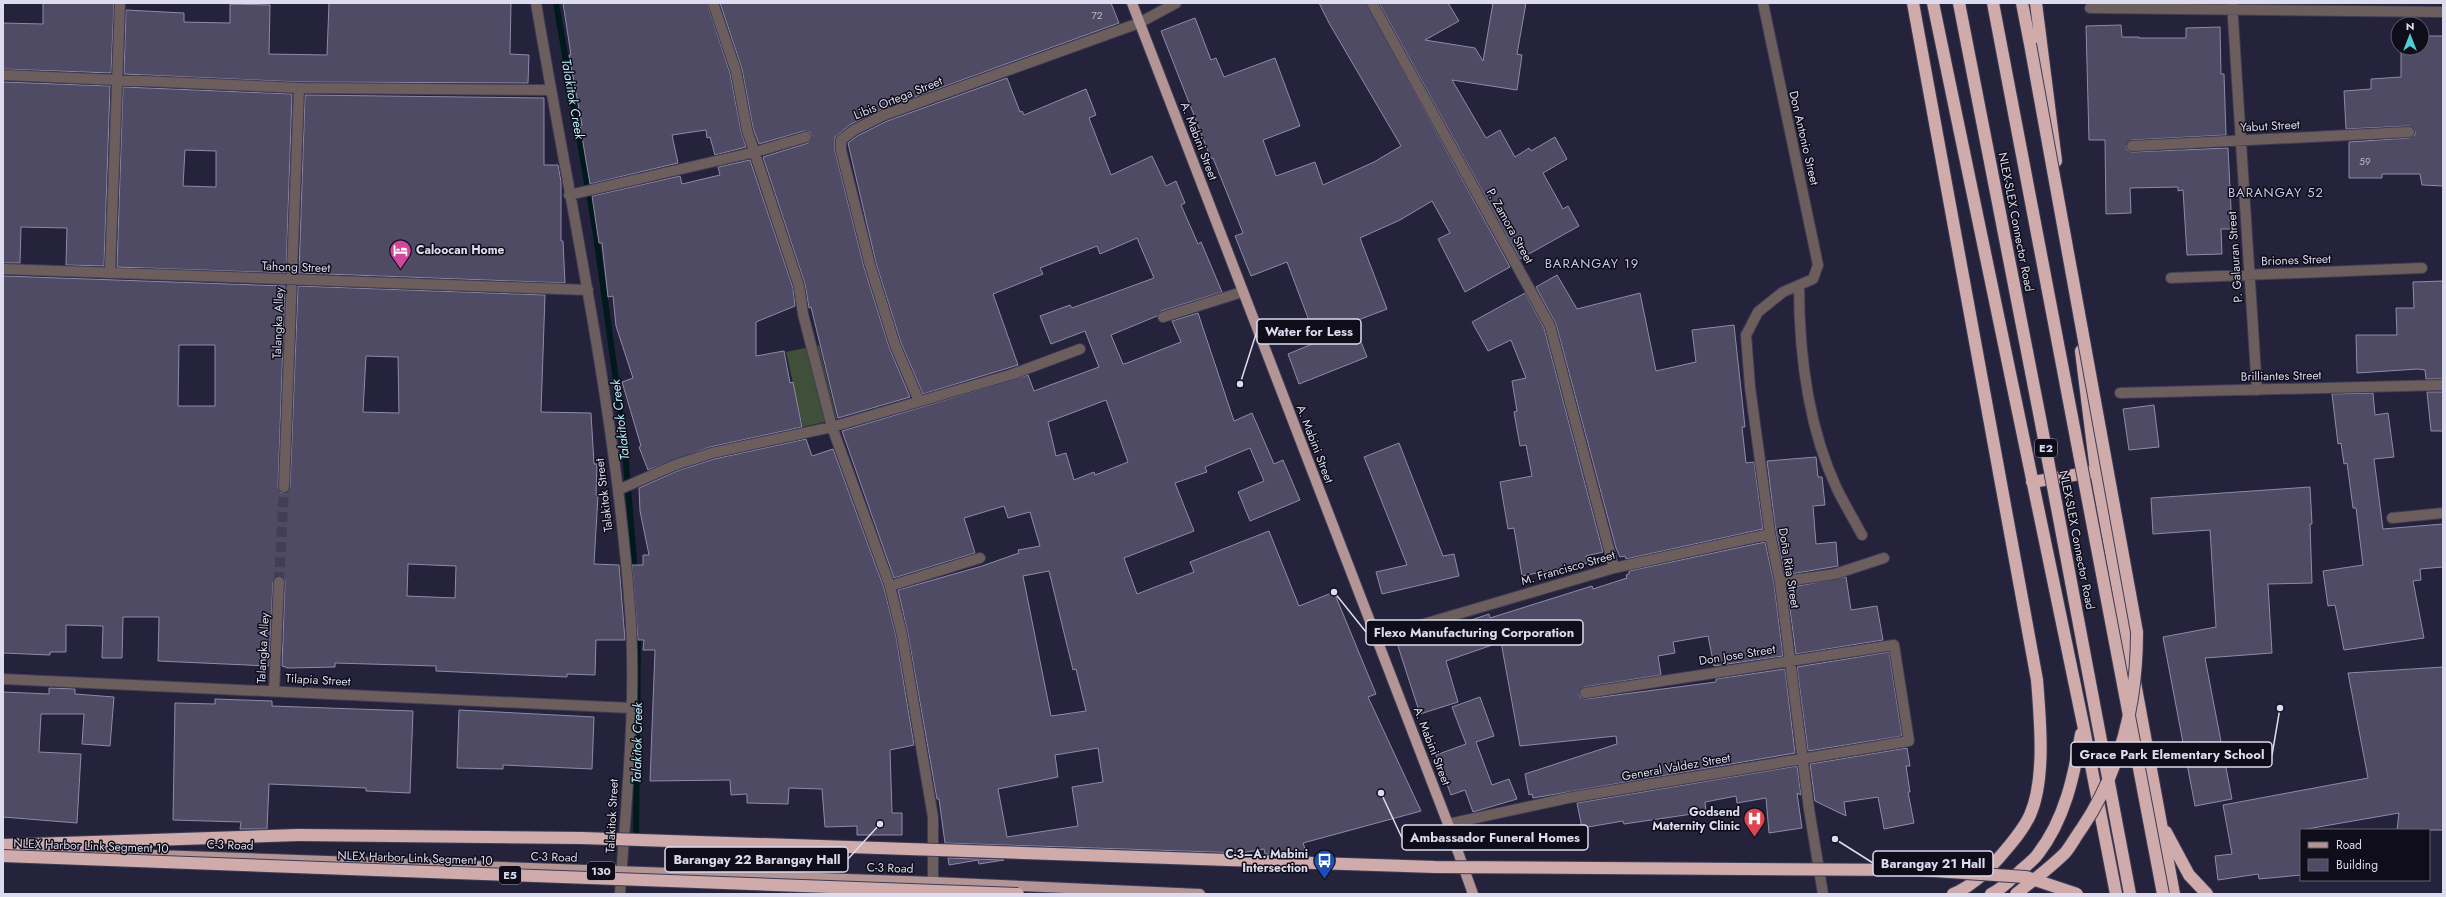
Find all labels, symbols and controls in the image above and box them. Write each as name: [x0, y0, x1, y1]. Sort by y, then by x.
house number: 72: [1092, 8, 1103, 23]
north arrow: [2390, 16, 2430, 56]
text: N: [2406, 18, 2414, 34]
water label: Talakitok Creek: [557, 57, 589, 141]
street label: Libis Ortega Street: [851, 72, 945, 124]
street label: Don Antonio Street: [1784, 89, 1824, 187]
street label: A. Mabini Street: [1176, 99, 1222, 183]
street label: Yabut Street: [2240, 115, 2300, 137]
street label: NLEX-SLEX Connector Road: [1994, 151, 2038, 293]
house number: 59: [2359, 154, 2371, 169]
district label: BARANGAY 52: [2228, 183, 2324, 202]
street label: P. Zamora Street: [1482, 185, 1538, 267]
street label: P. Galauran Street: [2223, 211, 2247, 303]
hotel icon: Caloocan Home: [388, 237, 414, 270]
place label: Caloocan Home: [416, 241, 505, 259]
street label: Briones Street: [2261, 250, 2331, 270]
district label: BARANGAY 19: [1545, 254, 1639, 273]
street label: Tahong Street: [262, 257, 331, 277]
street label: Talangka Alley: [268, 286, 288, 359]
callout: Water for Less: [1257, 319, 1361, 344]
text: Water for Less: [1265, 322, 1353, 341]
street label: Brilliantes Street: [2240, 366, 2322, 386]
water label: Talakitok Creek: [606, 378, 634, 462]
street label: A. Mabini Street: [1292, 402, 1338, 486]
road number: E2: [2035, 439, 2057, 457]
street label: Talakitok Street: [591, 457, 617, 533]
street label: NLEX-SLEX Connector Road: [2055, 469, 2099, 611]
street label: Doña Rita Street: [1774, 527, 1804, 610]
street label: M. Francisco Street: [1519, 546, 1617, 590]
street label: Talangka Alley: [252, 611, 274, 684]
callout: Flexo Manufacturing Corporation: [1366, 620, 1583, 645]
text: Flexo Manufacturing Corporation: [1374, 623, 1574, 642]
street label: Don Jose Street: [1697, 640, 1777, 670]
street label: Tilapia Street: [285, 669, 351, 691]
water label: Talakitok Creek: [627, 702, 647, 784]
street label: A. Mabini Street: [1409, 704, 1455, 788]
callout: Grace Park Elementary School: [2071, 742, 2272, 767]
text: Grace Park Elementary School: [2080, 745, 2264, 764]
street label: General Valdez Street: [1620, 749, 1732, 785]
street label: Talakitok Street: [601, 778, 623, 853]
place label: Godsend Maternity Clinic: [1652, 803, 1740, 835]
hospital icon: Godsend Maternity Clinic: [1742, 806, 1768, 839]
callout: Ambassador Funeral Homes: [1402, 825, 1588, 850]
text: Ambassador Funeral Homes: [1409, 828, 1580, 847]
legend: [2300, 829, 2430, 881]
street label: NLEX Harbor Link Segment 10: [13, 834, 169, 858]
street label: C-3 Road: [206, 835, 254, 855]
text: Road: [2336, 836, 2362, 854]
place label: C-3–A. Mabini Intersection: [1225, 845, 1308, 877]
street label: NLEX Harbor Link Segment 10: [337, 846, 493, 870]
street label: C-3 Road: [530, 847, 578, 867]
callout: Barangay 22 Barangay Hall: [665, 847, 848, 872]
bus stop icon: C-3–A. Mabini Intersection: [1311, 848, 1337, 881]
text: Barangay 22 Barangay Hall: [673, 850, 841, 869]
callout: Barangay 21 Hall: [1873, 851, 1993, 876]
text: Barangay 21 Hall: [1881, 854, 1985, 873]
text: Building: [2336, 856, 2378, 874]
street label: C-3 Road: [866, 858, 914, 878]
road number: 130: [587, 862, 615, 880]
road number: E5: [499, 866, 521, 884]

